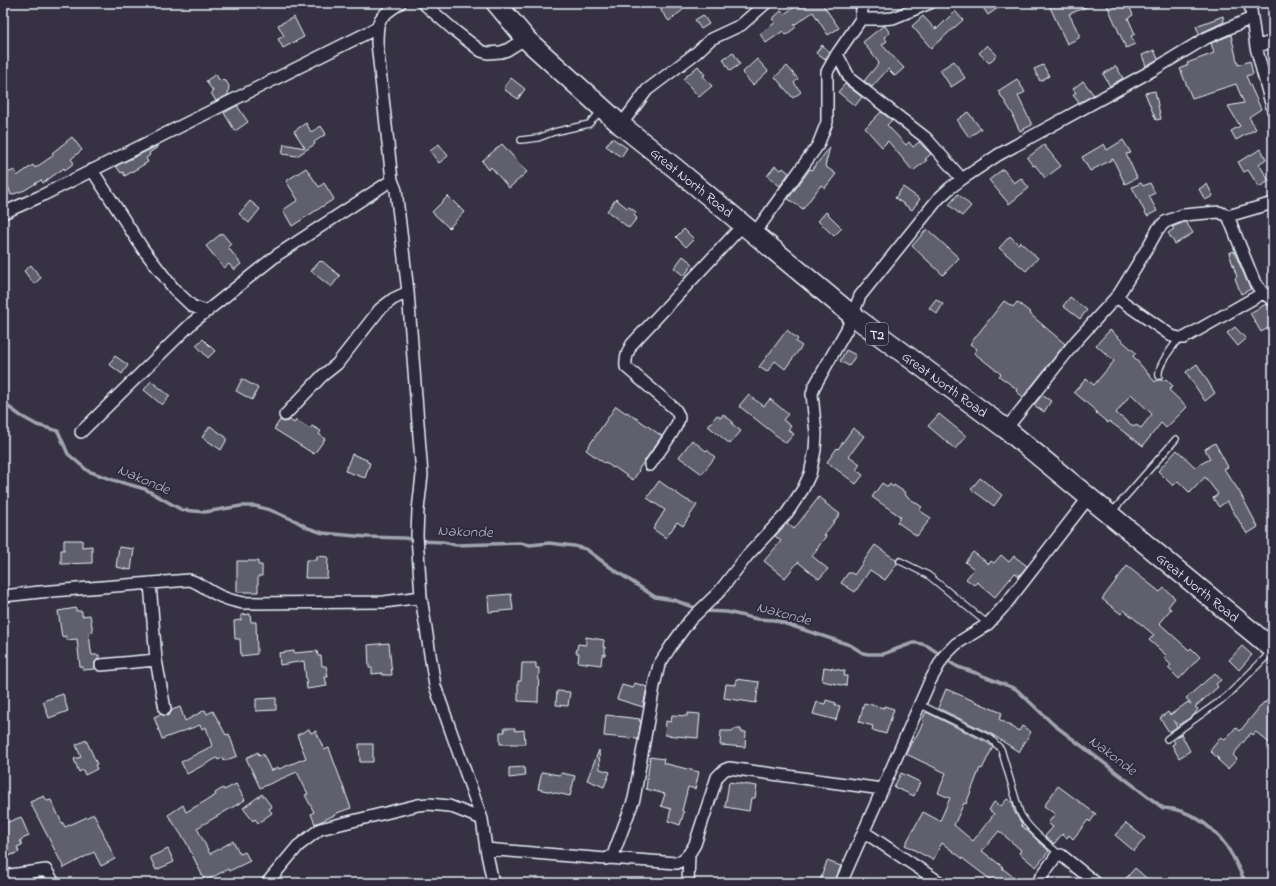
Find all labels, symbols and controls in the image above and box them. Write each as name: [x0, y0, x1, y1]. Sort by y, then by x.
street label: Great North Road: [645, 143, 737, 223]
road number: T2: [866, 323, 888, 345]
street label: Great North Road: [897, 347, 991, 424]
water label: Nakonde: [114, 459, 174, 501]
water label: Nakonde: [437, 520, 494, 544]
street label: Great North Road: [1151, 548, 1243, 628]
water label: Nakonde: [754, 596, 814, 632]
water label: Nakonde: [1084, 730, 1142, 782]

